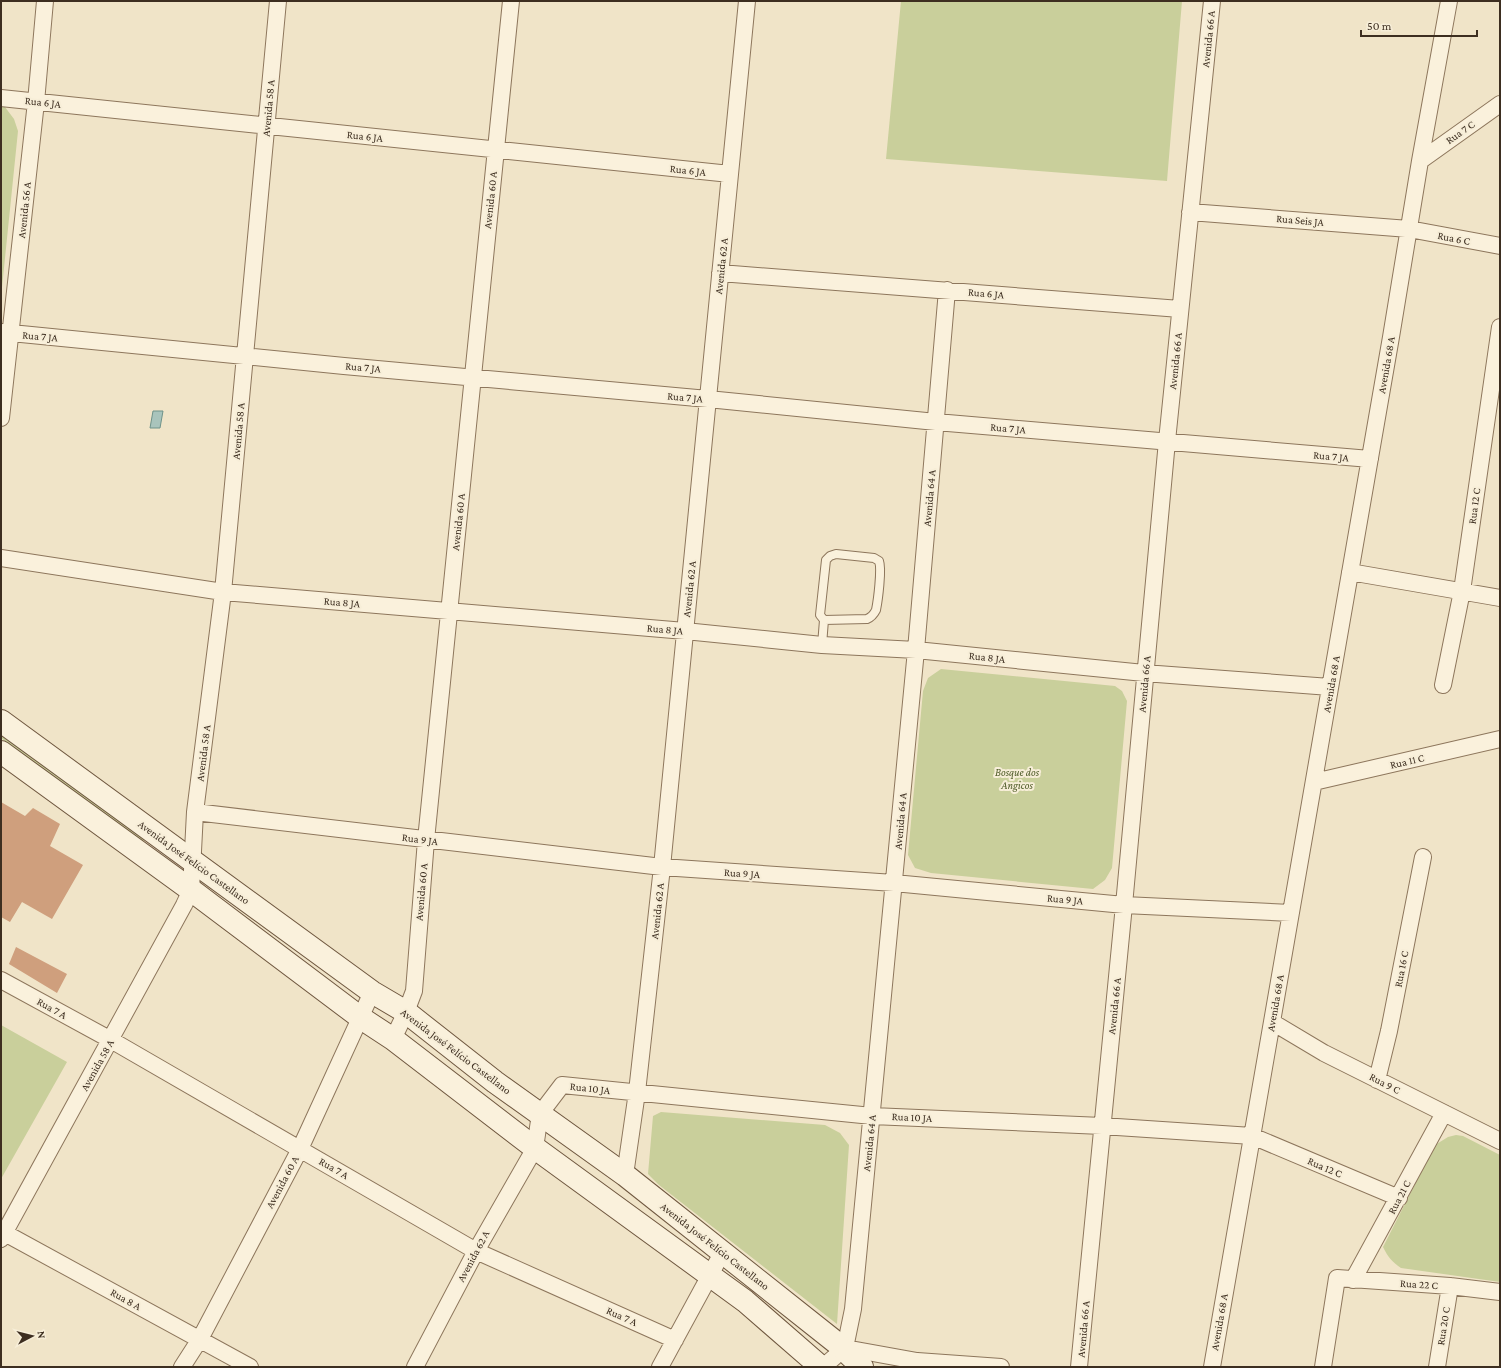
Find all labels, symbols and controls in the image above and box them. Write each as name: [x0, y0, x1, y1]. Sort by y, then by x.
street label: Avenida 66 A: [1199, 9, 1217, 68]
scale bar: [1361, 12, 1477, 38]
text: 50 m: [1367, 19, 1392, 33]
street label: Avenida 58 A: [260, 78, 277, 137]
street label: Rua 6 JA: [24, 94, 62, 111]
street label: Rua 7 C: [1443, 117, 1477, 146]
street label: Rua 6 JA: [346, 128, 384, 145]
street label: Rua 6 JA: [669, 162, 707, 179]
street label: Avenida 60 A: [481, 170, 499, 229]
street label: Avenida 56 A: [15, 180, 33, 239]
street label: Rua Seis JA: [1276, 212, 1325, 229]
street label: Rua 6 C: [1437, 229, 1472, 247]
street label: Avenida 62 A: [712, 237, 730, 295]
street label: Rua 6 JA: [967, 285, 1005, 302]
street label: Rua 7 JA: [22, 328, 59, 345]
street label: Avenida 66 A: [1166, 331, 1184, 390]
street label: Avenida 68 A: [1375, 335, 1397, 394]
street label: Rua 7 JA: [345, 359, 382, 376]
street label: Rua 7 JA: [667, 389, 704, 406]
street label: Avenida 58 A: [230, 401, 247, 460]
street label: Rua 7 JA: [990, 420, 1027, 437]
street label: Rua 7 JA: [1313, 448, 1350, 465]
street label: Avenida 64 A: [921, 468, 938, 527]
street label: Rua 12 C: [1466, 487, 1483, 525]
street label: Avenida 60 A: [449, 492, 467, 551]
street label: Avenida 62 A: [680, 560, 698, 618]
street label: Rua 8 JA: [323, 594, 361, 611]
street label: Rua 8 JA: [646, 621, 684, 638]
street label: Rua 8 JA: [968, 649, 1006, 666]
street label: Avenida 66 A: [1136, 654, 1153, 713]
street label: Avenida 68 A: [1320, 654, 1342, 713]
street label: Avenida 58 A: [194, 723, 213, 782]
street label: Rua 11 C: [1389, 751, 1426, 771]
park label: Bosque dos Angicos: [995, 766, 1040, 792]
street label: Avenida 64 A: [892, 791, 909, 850]
street label: Avenida José Felício Castellano: [135, 818, 252, 908]
street label: Rua 9 JA: [401, 831, 439, 848]
street label: Avenida 60 A: [413, 862, 430, 921]
street label: Rua 9 JA: [723, 866, 761, 881]
street label: Avenida 62 A: [648, 882, 666, 940]
street label: Rua 9 JA: [1046, 891, 1084, 908]
street label: Rua 16 C: [1392, 949, 1410, 988]
street label: Avenida 68 A: [1264, 973, 1286, 1032]
street label: Avenida 66 A: [1105, 976, 1123, 1035]
street label: Rua 7 A: [35, 995, 70, 1021]
street label: Avenida José Felício Castellano: [398, 1006, 514, 1097]
street label: Avenida 58 A: [78, 1037, 116, 1093]
street label: Rua 9 C: [1368, 1070, 1403, 1096]
street label: Rua 10 JA: [569, 1080, 611, 1097]
street label: Rua 10 JA: [891, 1110, 933, 1125]
street label: Avenida 64 A: [860, 1113, 878, 1172]
street label: Avenida 60 A: [263, 1153, 301, 1210]
street label: Rua 12 C: [1306, 1154, 1345, 1180]
street label: Rua 7 A: [317, 1155, 352, 1182]
street label: Rua 21 C: [1385, 1178, 1413, 1216]
street label: Avenida José Felício Castellano: [658, 1200, 772, 1293]
street label: Avenida 62 A: [454, 1228, 492, 1284]
street label: Rua 22 C: [1400, 1277, 1439, 1291]
street label: Rua 8 A: [109, 1286, 144, 1313]
street label: Avenida 68 A: [1208, 1292, 1230, 1351]
street label: Avenida 66 A: [1075, 1299, 1092, 1358]
street label: Rua 7 A: [605, 1304, 640, 1328]
street label: Rua 20 C: [1434, 1305, 1452, 1346]
north arrow: [12, 1316, 52, 1356]
text: N: [36, 1330, 48, 1340]

